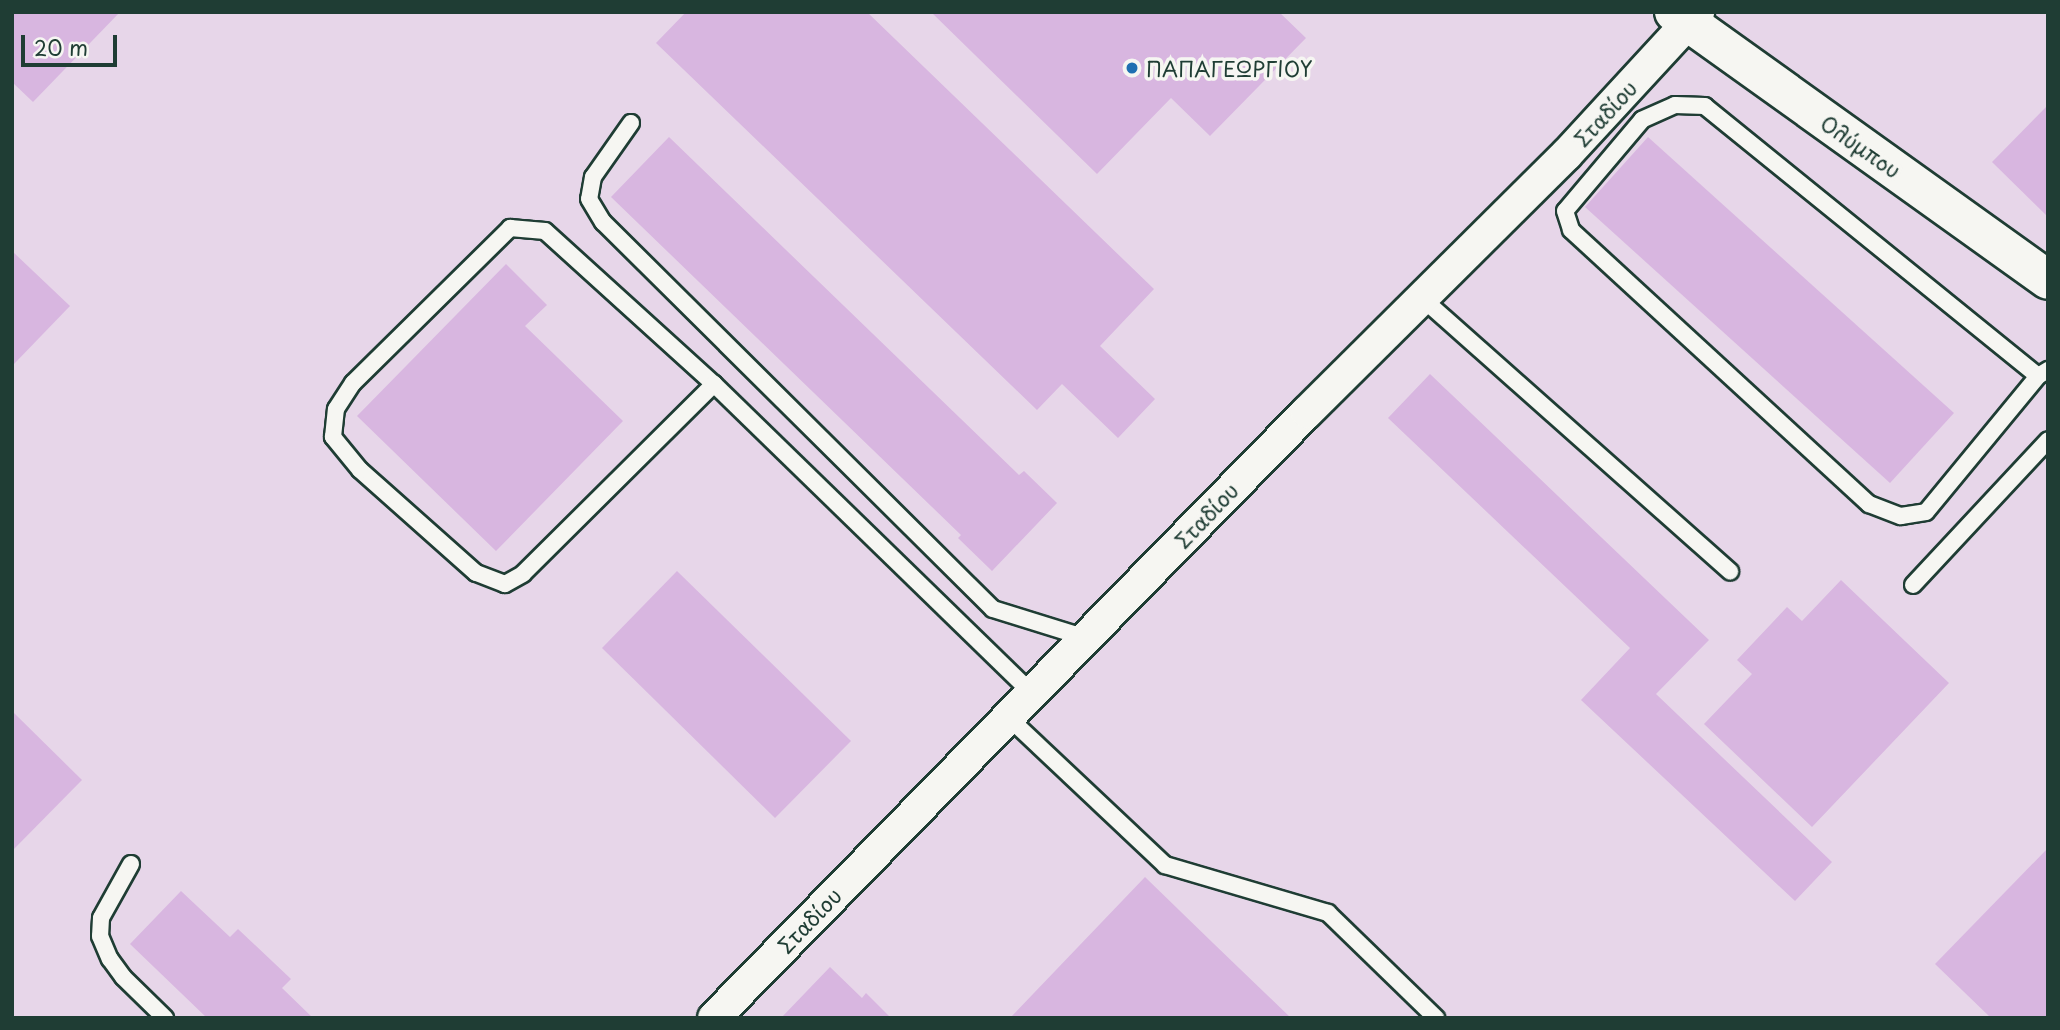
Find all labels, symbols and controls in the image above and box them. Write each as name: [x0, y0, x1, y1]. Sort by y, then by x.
scale bar: [24, 21, 121, 65]
text: 20 m: [34, 31, 88, 63]
place label: ΠΑΠΑΓΕΩΡΓΙΟΥ: [1146, 55, 1312, 81]
marker: ΠΑΠΑΓΕΩΡΓΙΟΥ: [1124, 60, 1140, 76]
street label: Σταδίου: [1568, 75, 1642, 151]
street label: Ολύμπου: [1816, 109, 1906, 183]
street label: Σταδίου: [1169, 477, 1243, 553]
street label: Σταδίου: [772, 882, 846, 958]

